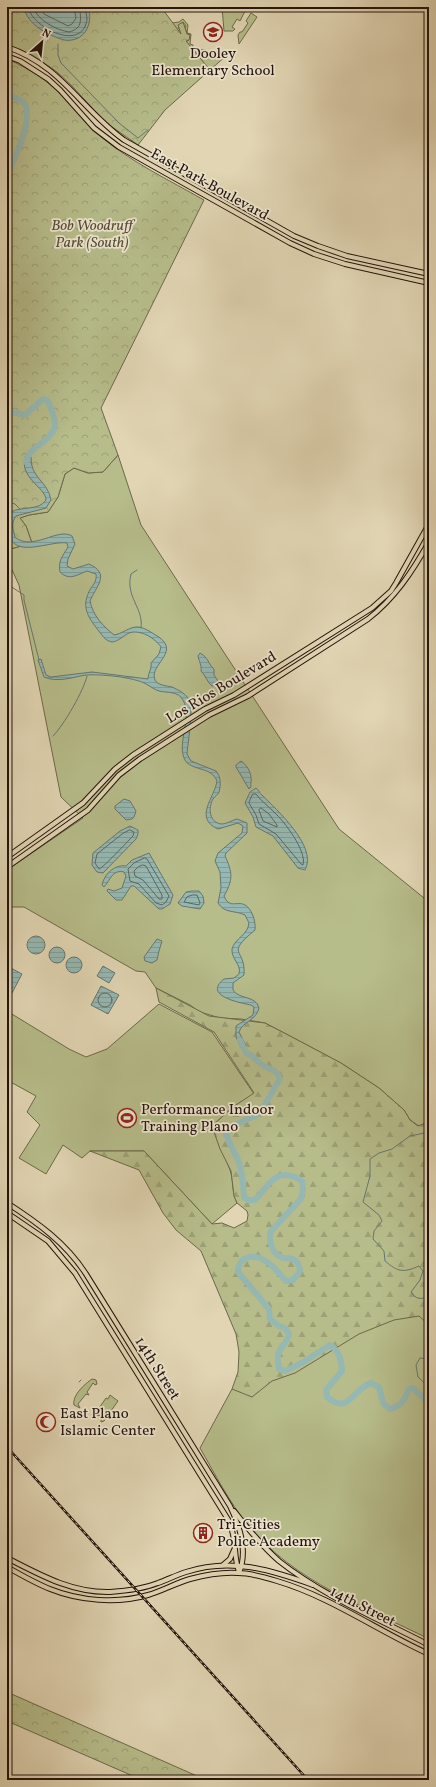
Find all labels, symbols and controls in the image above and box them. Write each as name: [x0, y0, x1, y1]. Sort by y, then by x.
school or university icon: Dooley Elementary School: [202, 21, 224, 43]
north arrow: [22, 22, 62, 62]
text: N: [39, 26, 53, 43]
place label: Dooley Elementary School: [151, 44, 275, 82]
street label: East Park Boulevard: [146, 144, 272, 227]
park label: Bob Woodruff Park (South): [51, 216, 136, 254]
street label: Los Rios Boulevard: [163, 647, 281, 730]
place label: Performance Indoor Training Plano: [141, 1100, 274, 1138]
sports icon: Performance Indoor Training Plano: [116, 1107, 138, 1129]
street label: 14th Street: [129, 1333, 185, 1405]
place label: East Plano Islamic Center: [60, 1404, 156, 1442]
mosque icon: East Plano Islamic Center: [35, 1411, 57, 1433]
place label: Tri-Cities Police Academy: [217, 1515, 320, 1553]
building icon: Tri-Cities Police Academy: [192, 1522, 214, 1544]
street label: 14th Street: [326, 1582, 399, 1633]

